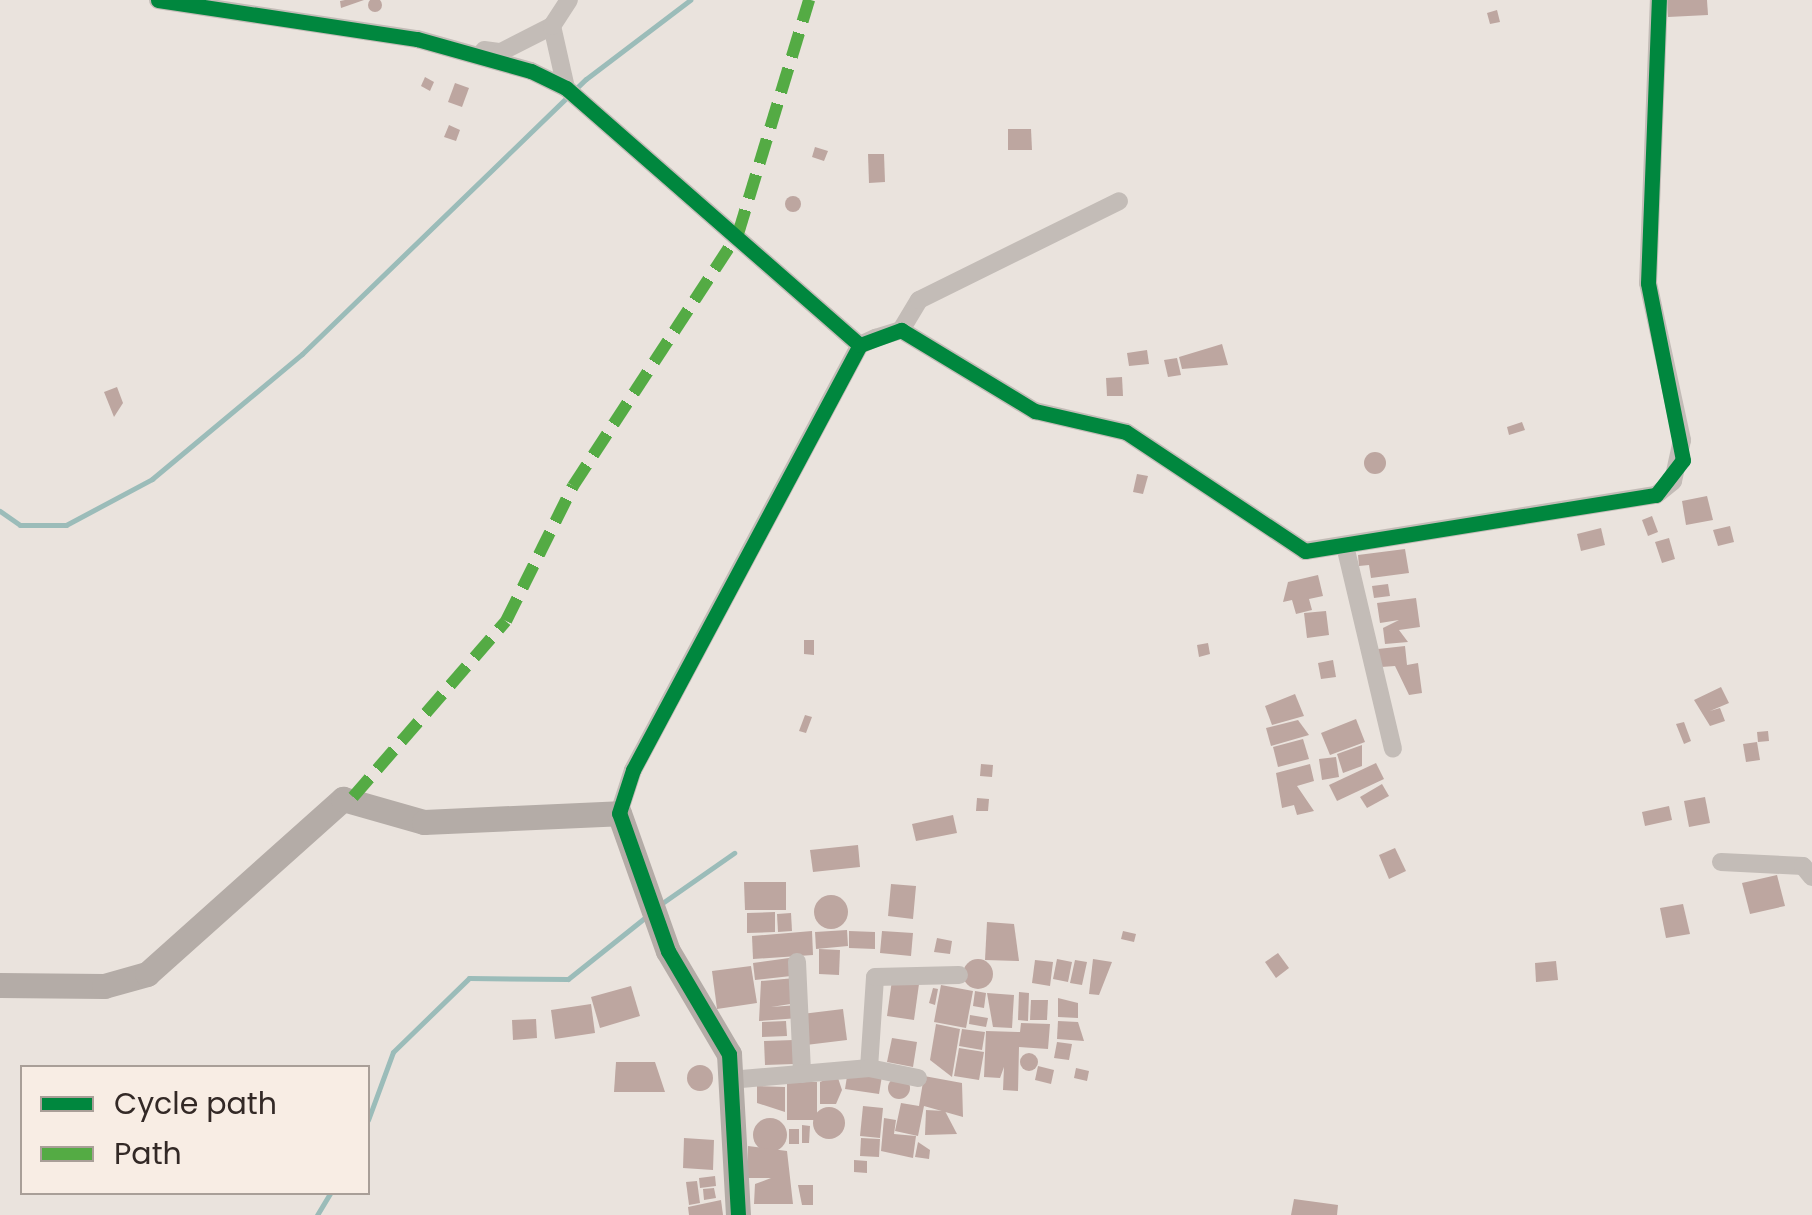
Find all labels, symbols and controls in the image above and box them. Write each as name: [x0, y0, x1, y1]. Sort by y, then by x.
legend: [20, 1065, 370, 1195]
text: Cycle path: [114, 1082, 277, 1125]
text: Path: [114, 1132, 182, 1175]

